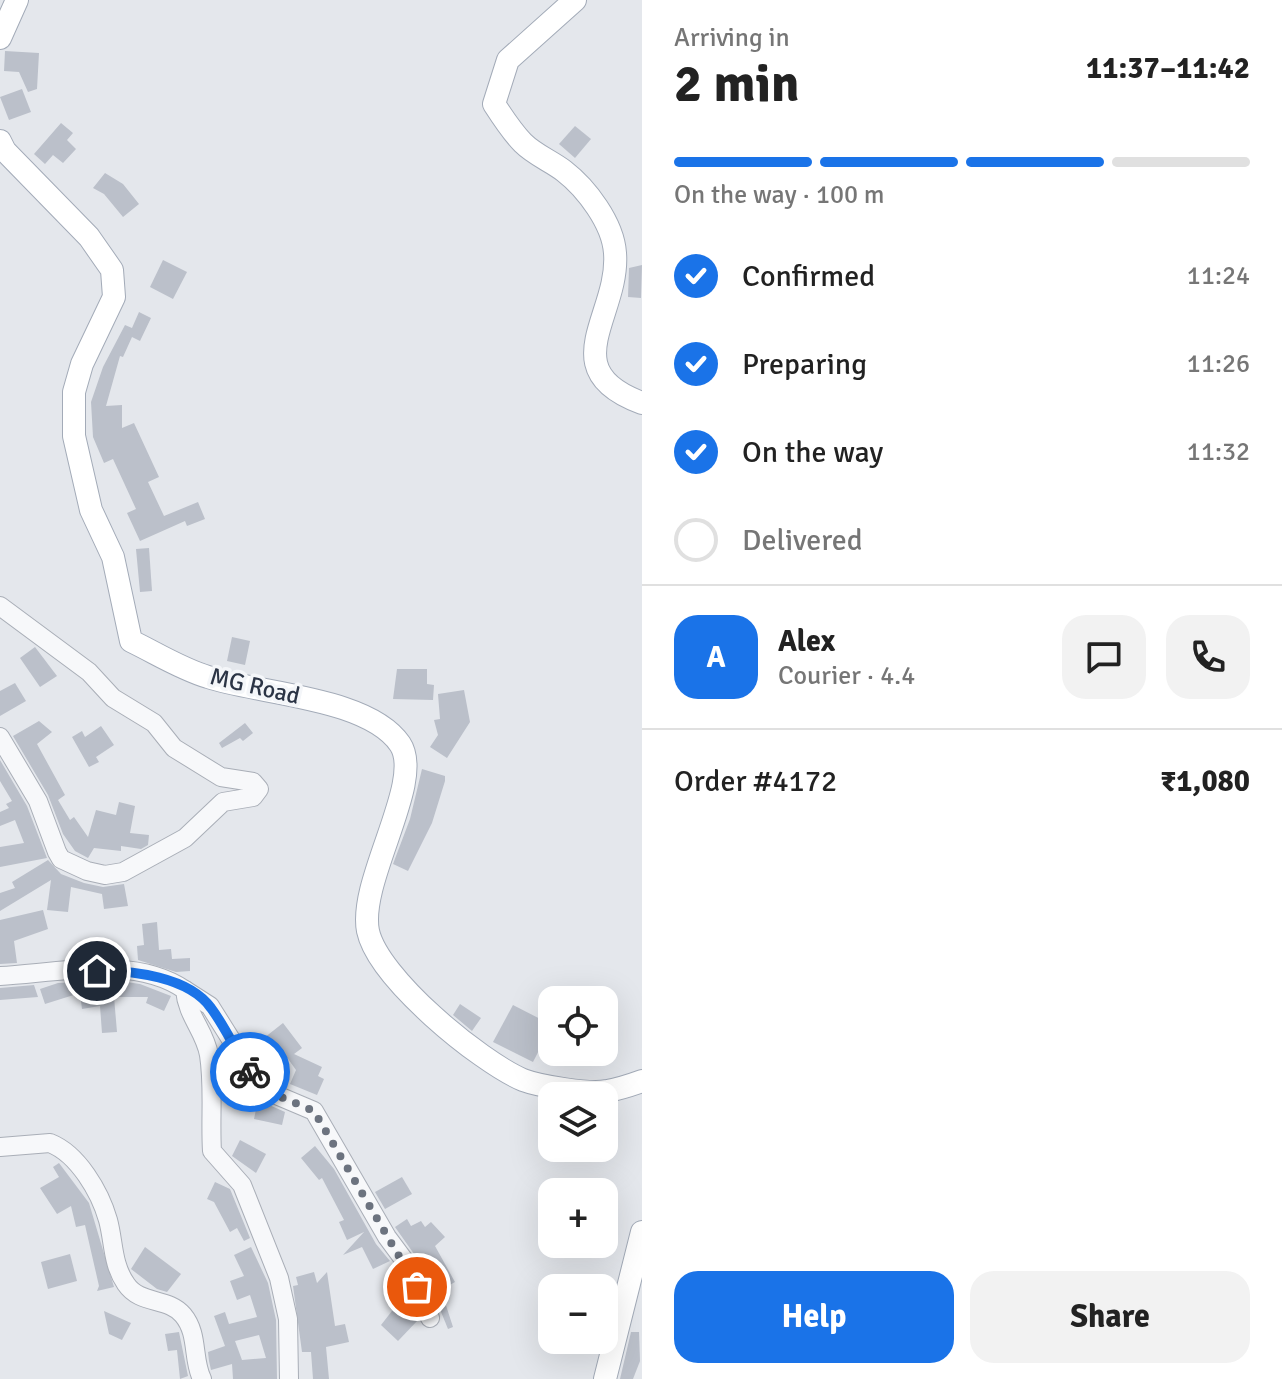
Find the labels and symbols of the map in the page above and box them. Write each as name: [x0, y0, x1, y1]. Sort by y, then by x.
street label: MG Road: [207, 661, 303, 711]
pin: [63, 937, 131, 1005]
courier: [210, 1032, 290, 1112]
pin: [383, 1253, 451, 1321]

